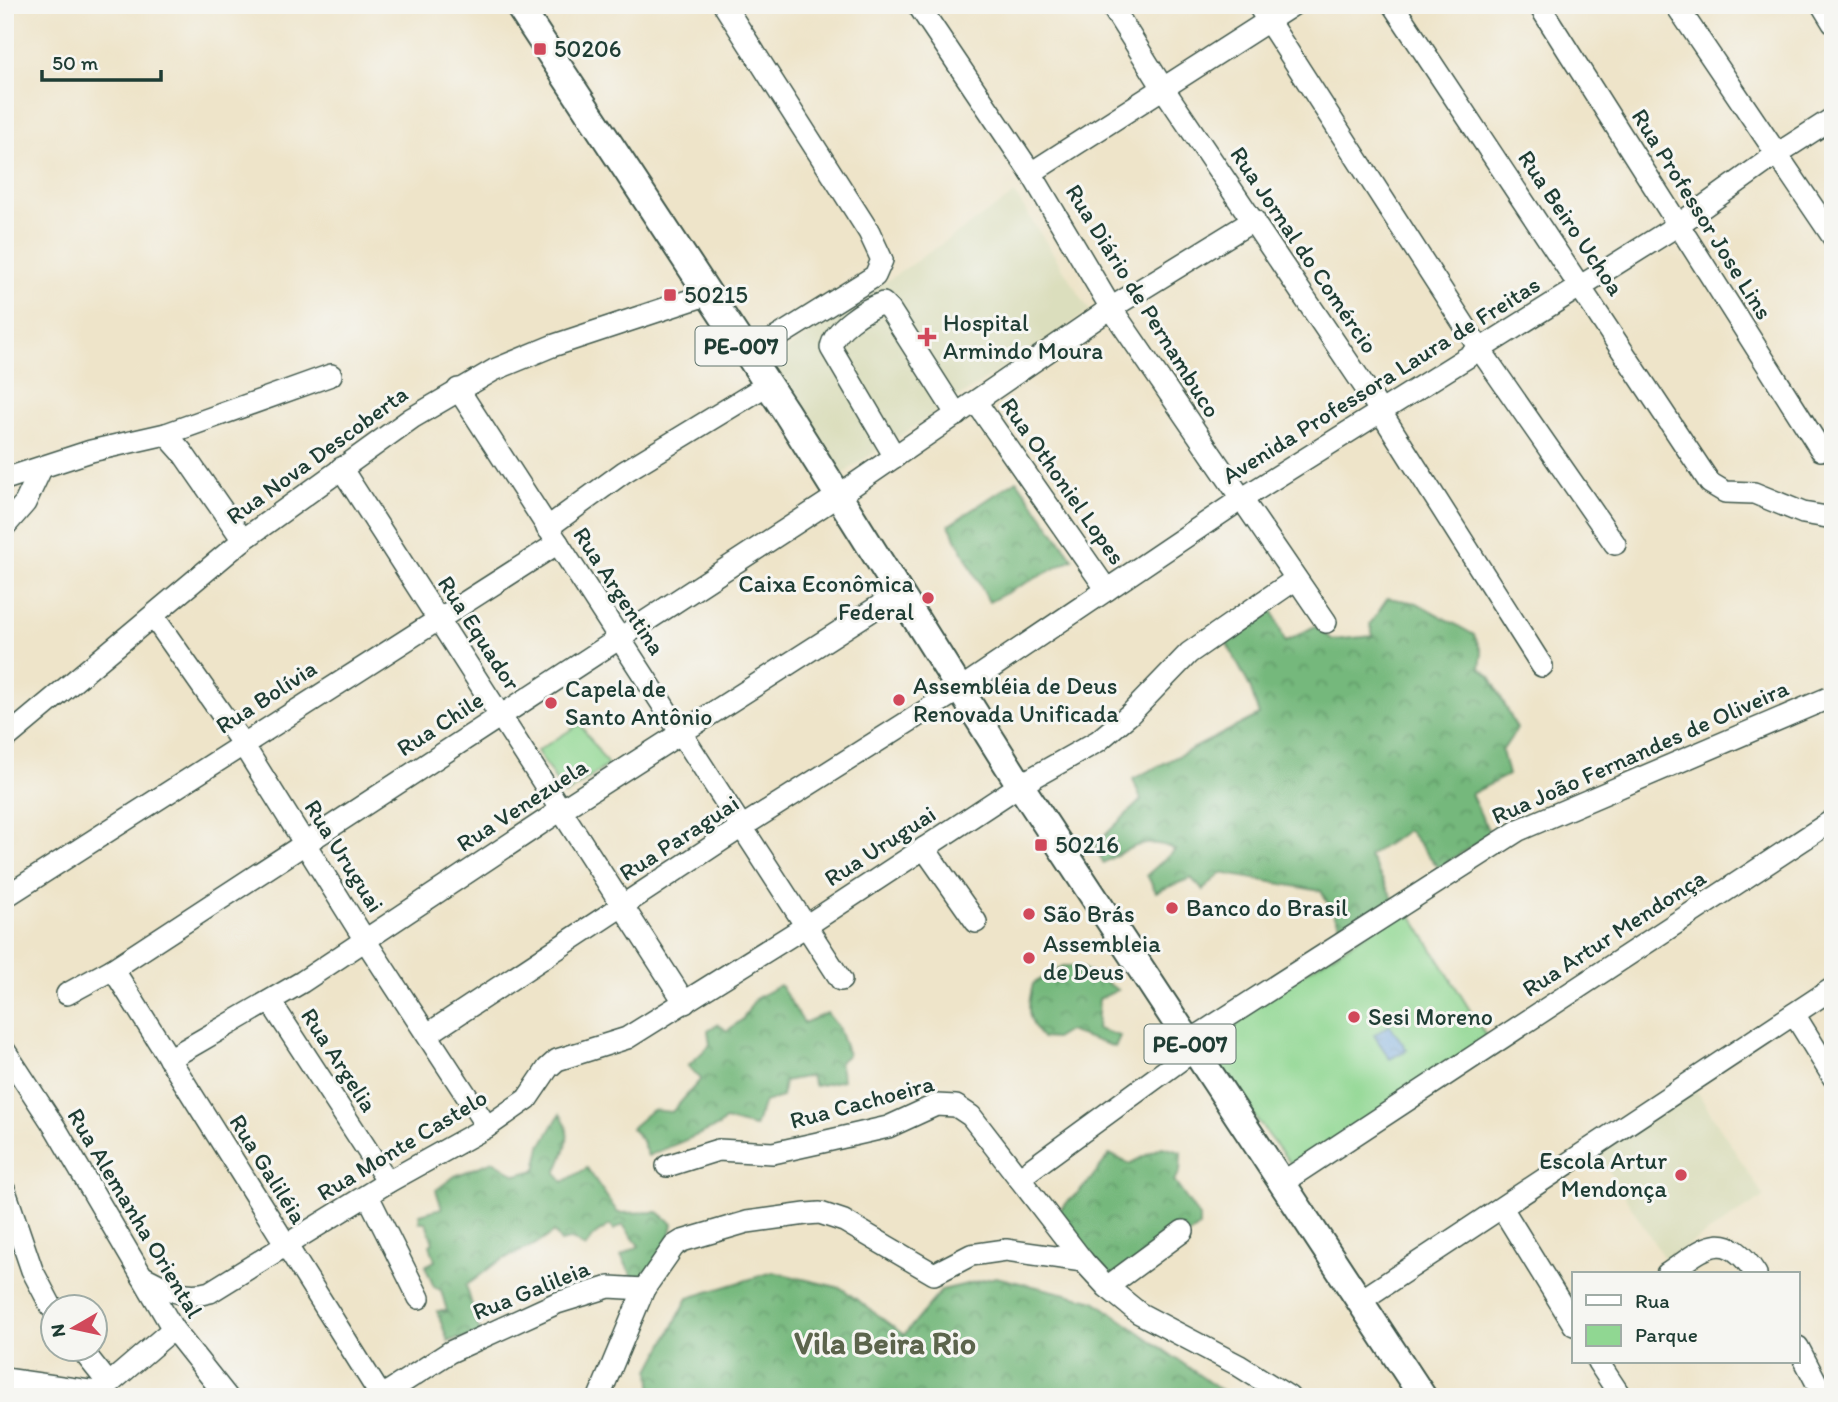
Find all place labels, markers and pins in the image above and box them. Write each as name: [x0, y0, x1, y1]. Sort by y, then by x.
place label: 50206: [554, 34, 622, 63]
marker: 50206: [532, 41, 548, 57]
place label: 50215: [684, 280, 748, 309]
marker: 50215: [662, 287, 678, 303]
place label: Hospital Armindo Moura: [943, 308, 1103, 365]
marker: Hospital Armindo Moura: [917, 327, 937, 347]
place label: Caixa Econômica Federal: [738, 569, 915, 626]
marker: Caixa Econômica Federal: [920, 590, 936, 606]
place label: Assembléia de Deus Renovada Unificada: [913, 671, 1119, 728]
place label: Capela de Santo Antônio: [565, 674, 713, 731]
marker: Assembléia de Deus Renovada Unificada: [891, 692, 907, 708]
marker: Capela de Santo Antônio: [543, 695, 559, 711]
place label: 50216: [1055, 830, 1119, 859]
marker: 50216: [1033, 837, 1049, 853]
place label: Banco do Brasil: [1186, 893, 1348, 922]
place label: São Brás: [1043, 899, 1135, 928]
marker: Banco do Brasil: [1164, 900, 1180, 916]
marker: São Brás: [1021, 906, 1037, 922]
place label: Assembleia de Deus: [1043, 929, 1161, 986]
marker: Assembleia de Deus: [1021, 950, 1037, 966]
place label: Sesi Moreno: [1368, 1002, 1493, 1031]
marker: Sesi Moreno: [1346, 1009, 1362, 1025]
place label: Escola Artur Mendonça: [1539, 1146, 1668, 1203]
marker: Escola Artur Mendonça: [1673, 1167, 1689, 1183]

